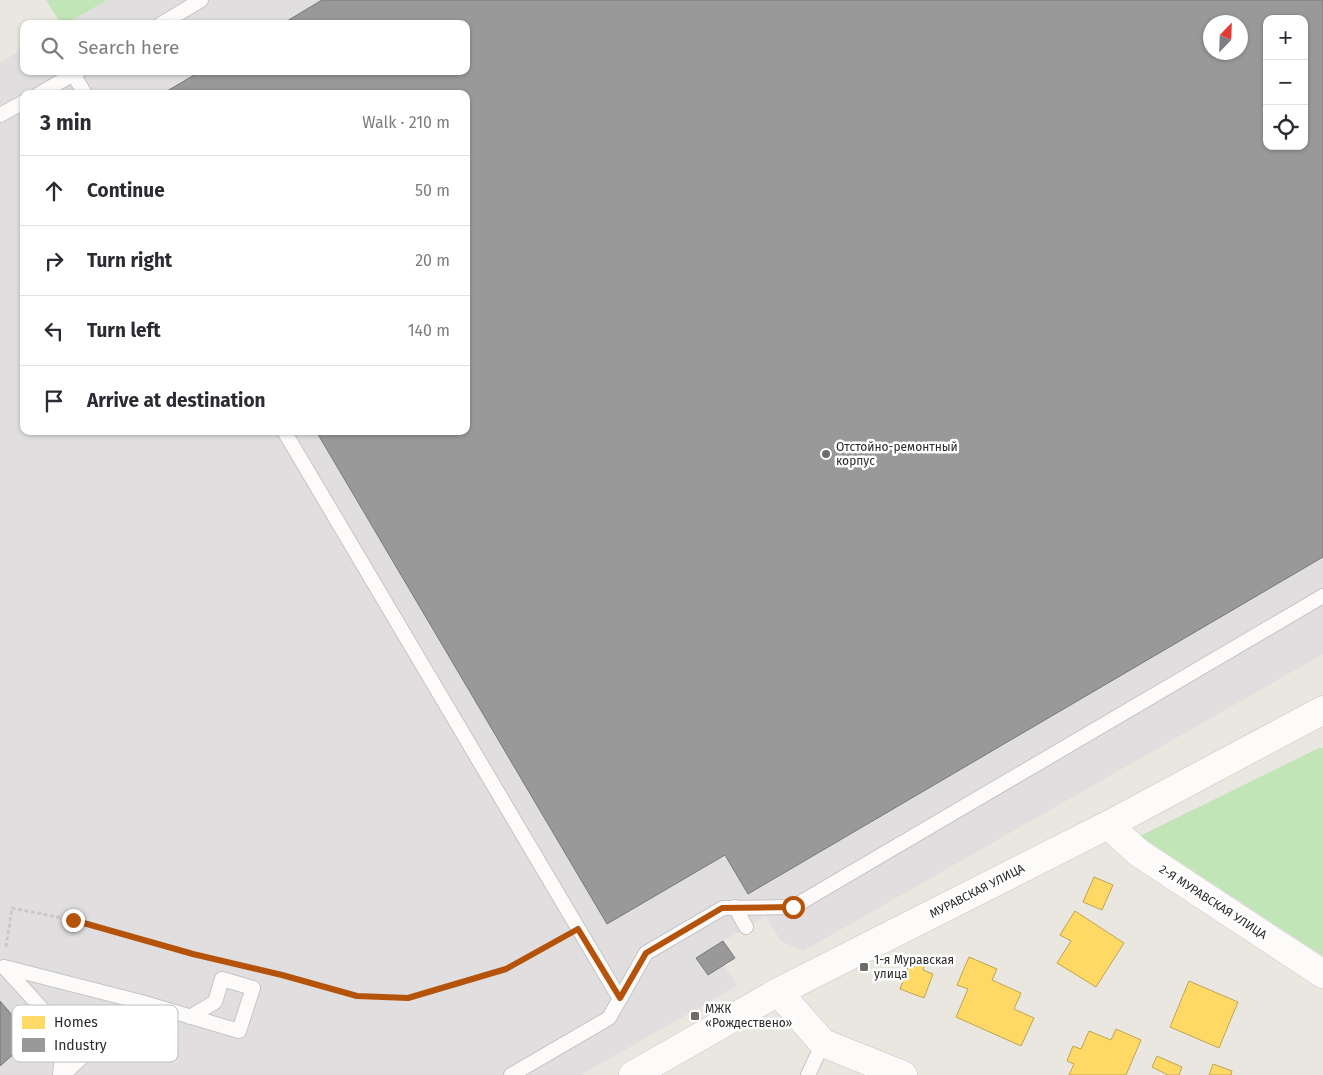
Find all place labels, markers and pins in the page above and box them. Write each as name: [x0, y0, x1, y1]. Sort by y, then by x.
place label: Отстойно-ремонтный корпус: [836, 440, 958, 468]
marker: Отстойно-ремонтный корпус: [820, 448, 832, 460]
place label: 1-я Муравская улица: [874, 953, 954, 981]
marker: 1-я Муравская улица: [858, 961, 870, 973]
place label: МЖК «Рождествено»: [705, 1002, 793, 1030]
marker: МЖК «Рождествено»: [689, 1010, 701, 1022]

